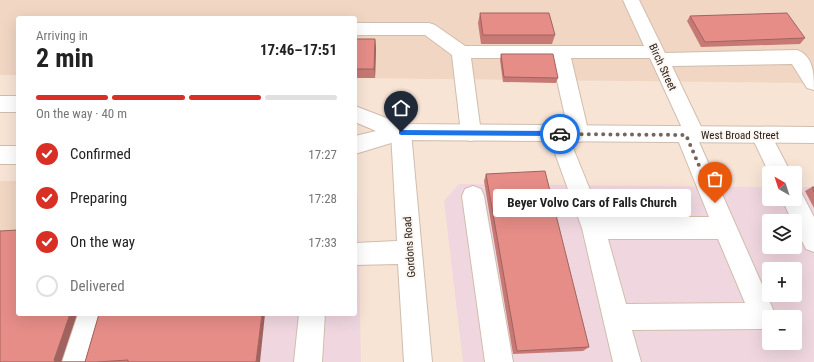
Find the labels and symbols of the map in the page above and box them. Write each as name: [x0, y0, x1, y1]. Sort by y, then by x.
street label: Birch Street: [646, 42, 679, 93]
pin: [384, 91, 418, 132]
courier: [540, 114, 580, 154]
street label: West Broad Street: [701, 129, 779, 142]
pin: [698, 162, 732, 203]
north arrow: [762, 166, 802, 206]
callout: Beyer Volvo Cars of Falls Church: [493, 189, 691, 217]
street label: Gordons Road: [401, 216, 418, 278]

